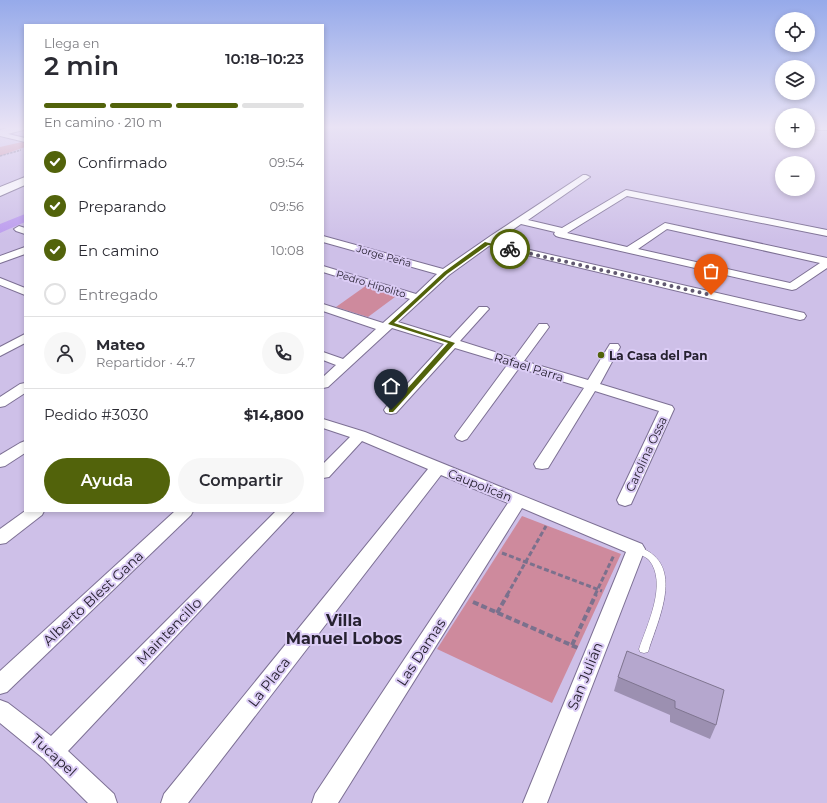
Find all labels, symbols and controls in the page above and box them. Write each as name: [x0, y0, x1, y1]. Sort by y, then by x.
map controls: [775, 12, 815, 196]
button: locate: [775, 12, 815, 52]
text: Llega en: [44, 35, 100, 51]
text: 10:18–10:23: [225, 49, 304, 68]
text: 2 min: [44, 50, 119, 82]
button: layers: [775, 60, 815, 100]
button: +: [775, 108, 815, 148]
text: En camino · 210 m: [44, 114, 162, 130]
icon: check: [44, 151, 66, 173]
text: Confirmado: [78, 153, 167, 172]
text: 09:54: [269, 154, 304, 170]
button: −: [775, 156, 815, 196]
icon: check: [44, 195, 66, 217]
text: Preparando: [78, 197, 166, 216]
text: 09:56: [269, 198, 304, 214]
courier: [490, 229, 530, 269]
icon: bike: [499, 238, 521, 260]
icon: check: [44, 239, 66, 261]
text: En camino: [78, 241, 159, 260]
text: 10:08: [271, 242, 304, 258]
street label: Jorge Peña: [354, 242, 413, 270]
pin: [694, 254, 728, 295]
icon: bag: [700, 260, 722, 282]
street label: Pedro Hipolito: [335, 267, 407, 301]
text: Entregado: [78, 285, 158, 304]
button: person: [44, 332, 86, 374]
button: phone: [262, 332, 304, 374]
text: Mateo: [96, 335, 145, 354]
place label: La Casa del Pan: [609, 348, 708, 363]
street label: Rafael Parra: [492, 349, 566, 385]
marker: La Casa del Pan: [596, 350, 606, 360]
text: Repartidor · 4.7: [96, 354, 195, 370]
pin: [374, 369, 408, 410]
icon: home: [380, 375, 402, 397]
text: Pedido #3030: [44, 405, 148, 424]
text: $14,800: [244, 405, 304, 424]
street label: Carolina Ossa: [622, 414, 670, 494]
button: Ayuda: [44, 458, 170, 504]
button: Compartir: [178, 458, 304, 504]
street label: Caupolicán: [446, 465, 514, 505]
street label: Alberto Blest Gana: [39, 547, 147, 649]
street label: Maintencillo: [133, 594, 206, 668]
district label: Villa Manuel Lobos: [286, 611, 403, 648]
street label: Las Damas: [393, 615, 450, 689]
street label: San Julián: [563, 639, 607, 713]
street label: La Placa: [244, 653, 294, 711]
street label: Tucapel: [28, 730, 80, 780]

